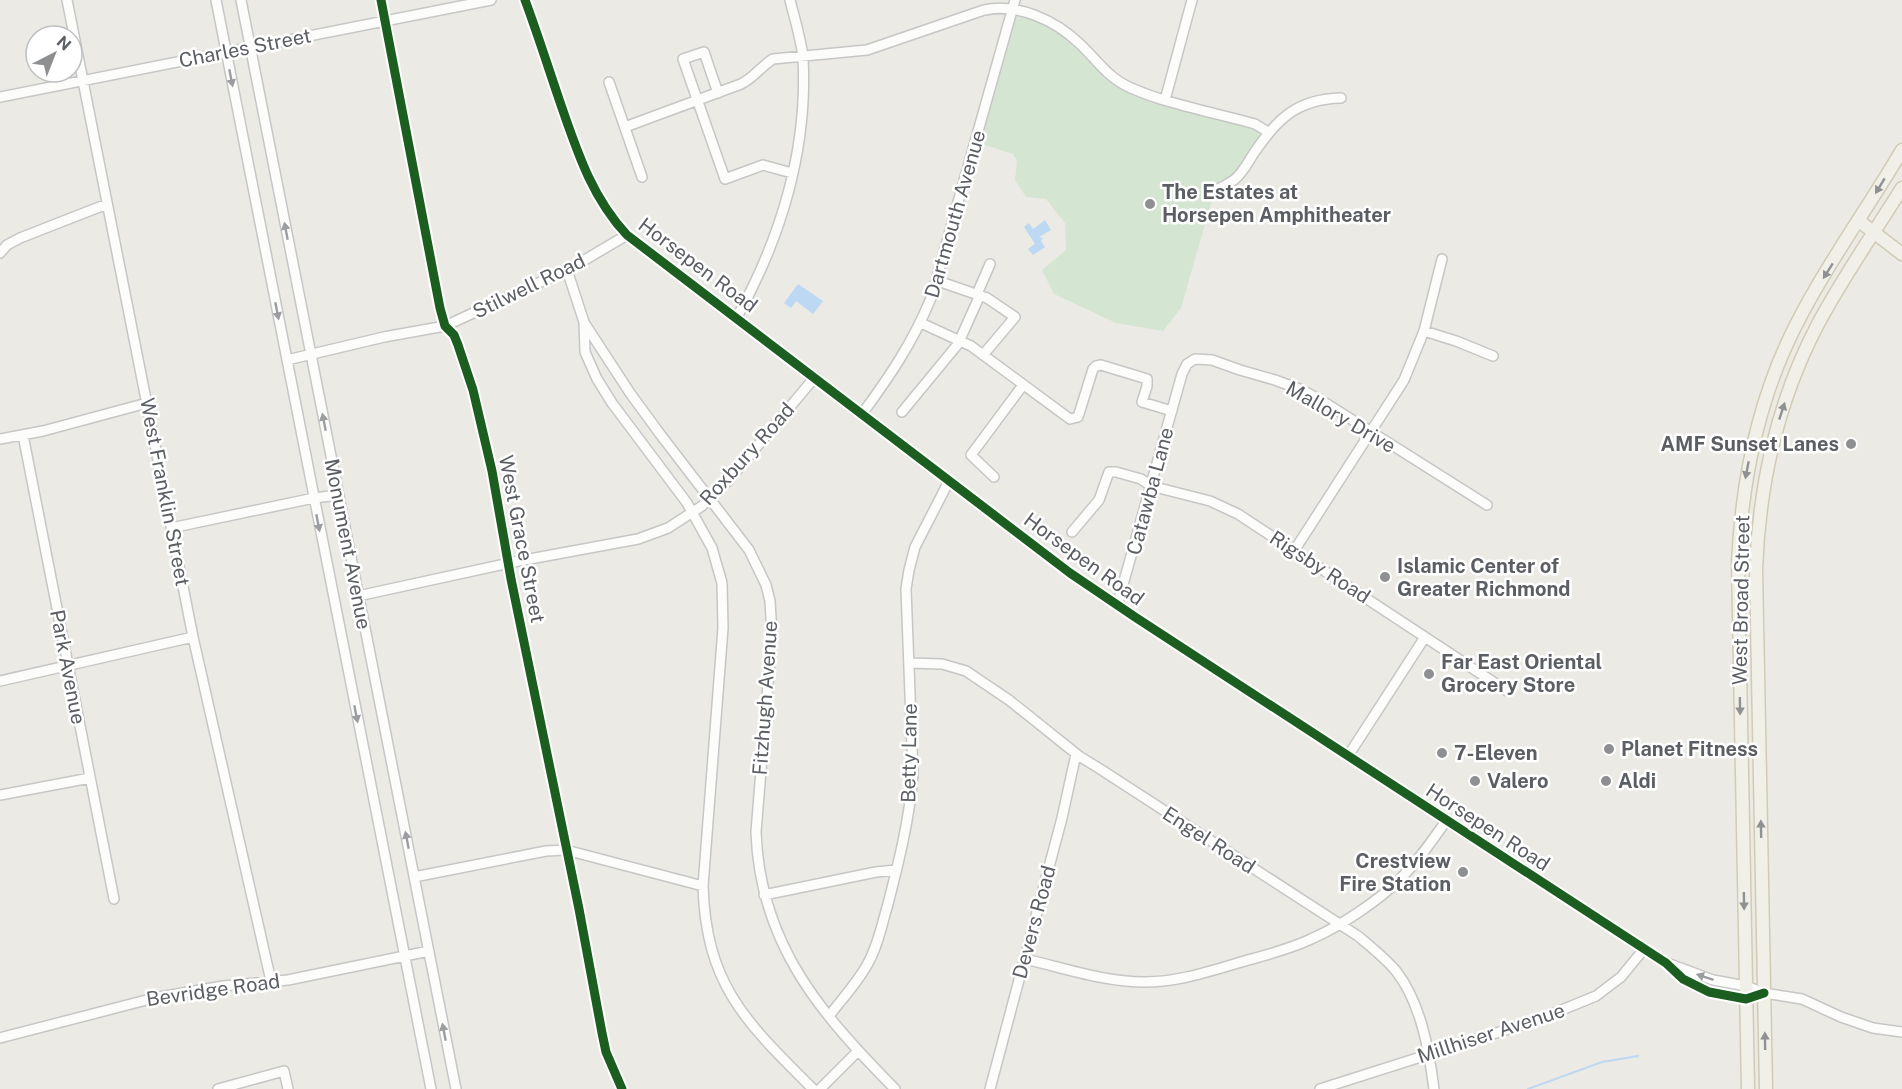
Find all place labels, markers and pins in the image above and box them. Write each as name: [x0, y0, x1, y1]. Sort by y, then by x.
place label: The Estates at Horsepen Amphitheater: [1162, 180, 1391, 227]
marker: The Estates at Horsepen Amphitheater: [1143, 197, 1157, 211]
place label: AMF Sunset Lanes: [1661, 432, 1839, 456]
marker: AMF Sunset Lanes: [1844, 437, 1858, 451]
place label: Islamic Center of Greater Richmond: [1397, 554, 1570, 601]
marker: Islamic Center of Greater Richmond: [1378, 570, 1392, 584]
place label: Far East Oriental Grocery Store: [1441, 650, 1602, 697]
marker: Far East Oriental Grocery Store: [1422, 667, 1436, 681]
place label: Planet Fitness: [1621, 737, 1758, 761]
place label: 7-Eleven: [1454, 741, 1538, 765]
marker: Planet Fitness: [1602, 742, 1616, 756]
marker: 7-Eleven: [1435, 746, 1449, 760]
place label: Valero: [1487, 769, 1549, 793]
place label: Aldi: [1618, 769, 1656, 793]
marker: Valero: [1468, 774, 1482, 788]
marker: Aldi: [1599, 774, 1613, 788]
place label: Crestview Fire Station: [1339, 849, 1451, 896]
marker: Crestview Fire Station: [1456, 865, 1470, 879]

